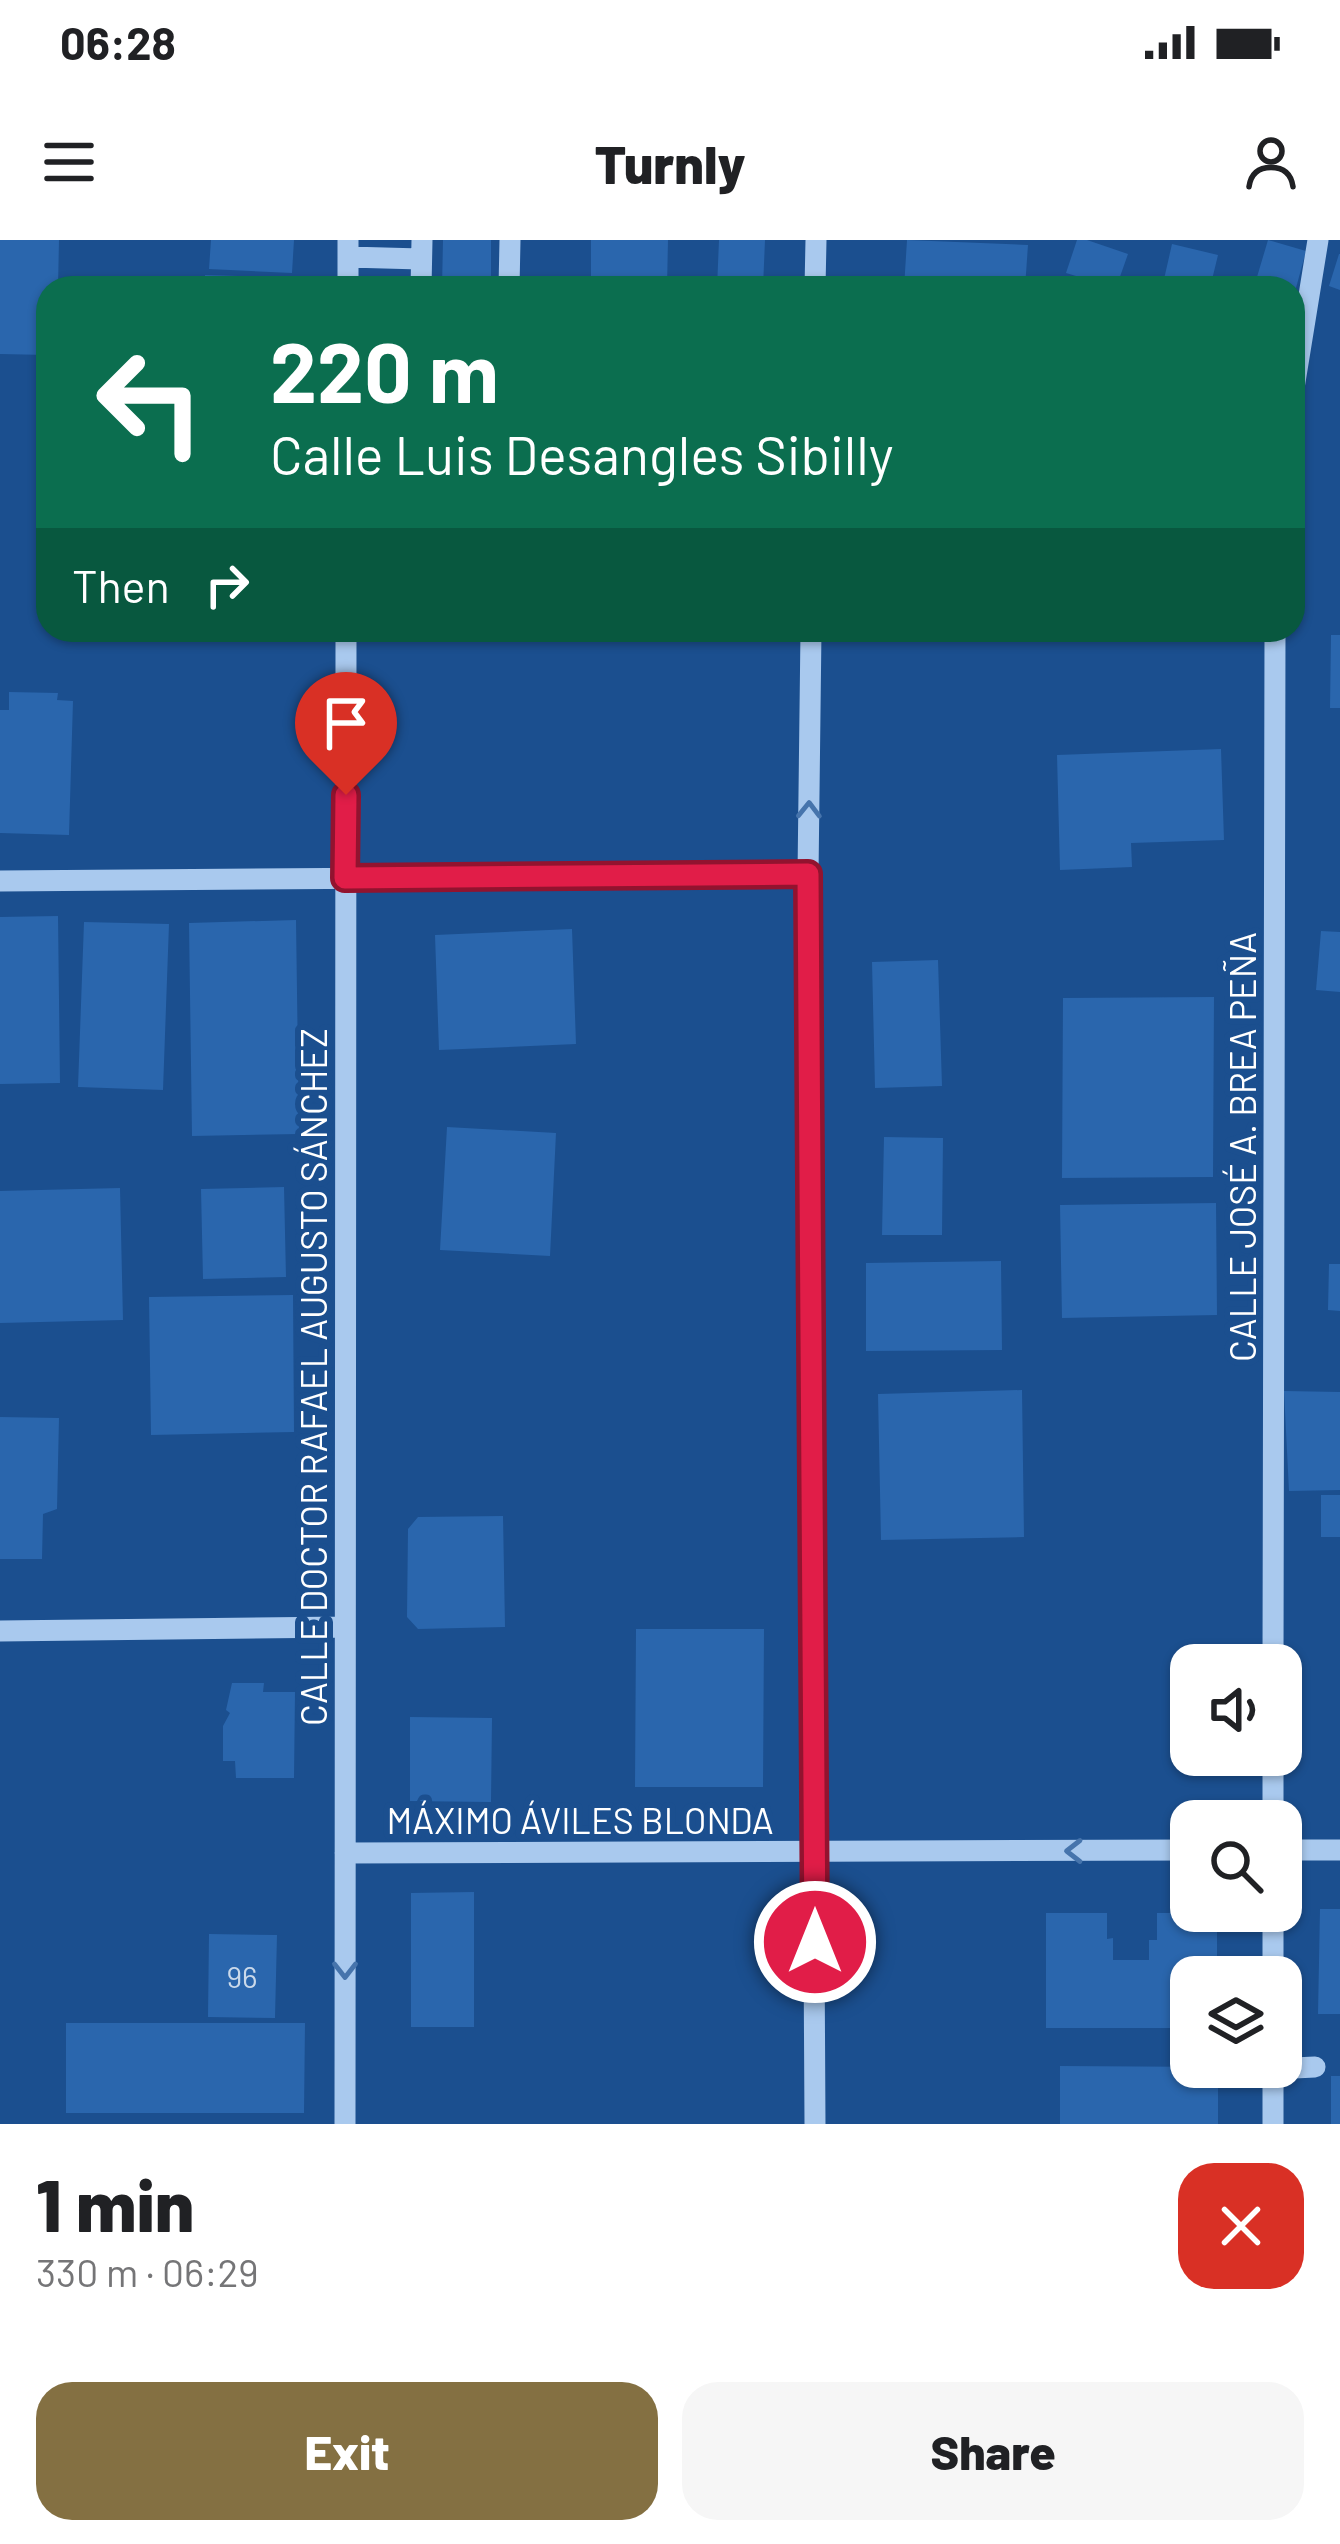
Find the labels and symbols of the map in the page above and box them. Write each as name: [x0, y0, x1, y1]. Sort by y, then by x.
pin: [295, 672, 397, 795]
one-way arrow: [796, 800, 822, 818]
street label: CALLE JOSÉ A. BREA PEÑA: [1220, 932, 1263, 1362]
street label: CALLE DOCTOR RAFAEL AUGUSTO SÁNCHEZ: [291, 1028, 334, 1726]
street label: MÁXIMO ÁVILES BLONDA: [387, 1798, 773, 1841]
one-way arrow: [1064, 1837, 1083, 1863]
position arrow: [752, 1879, 878, 2005]
house number: 96: [226, 1958, 258, 1994]
one-way arrow: [332, 1962, 358, 1980]

